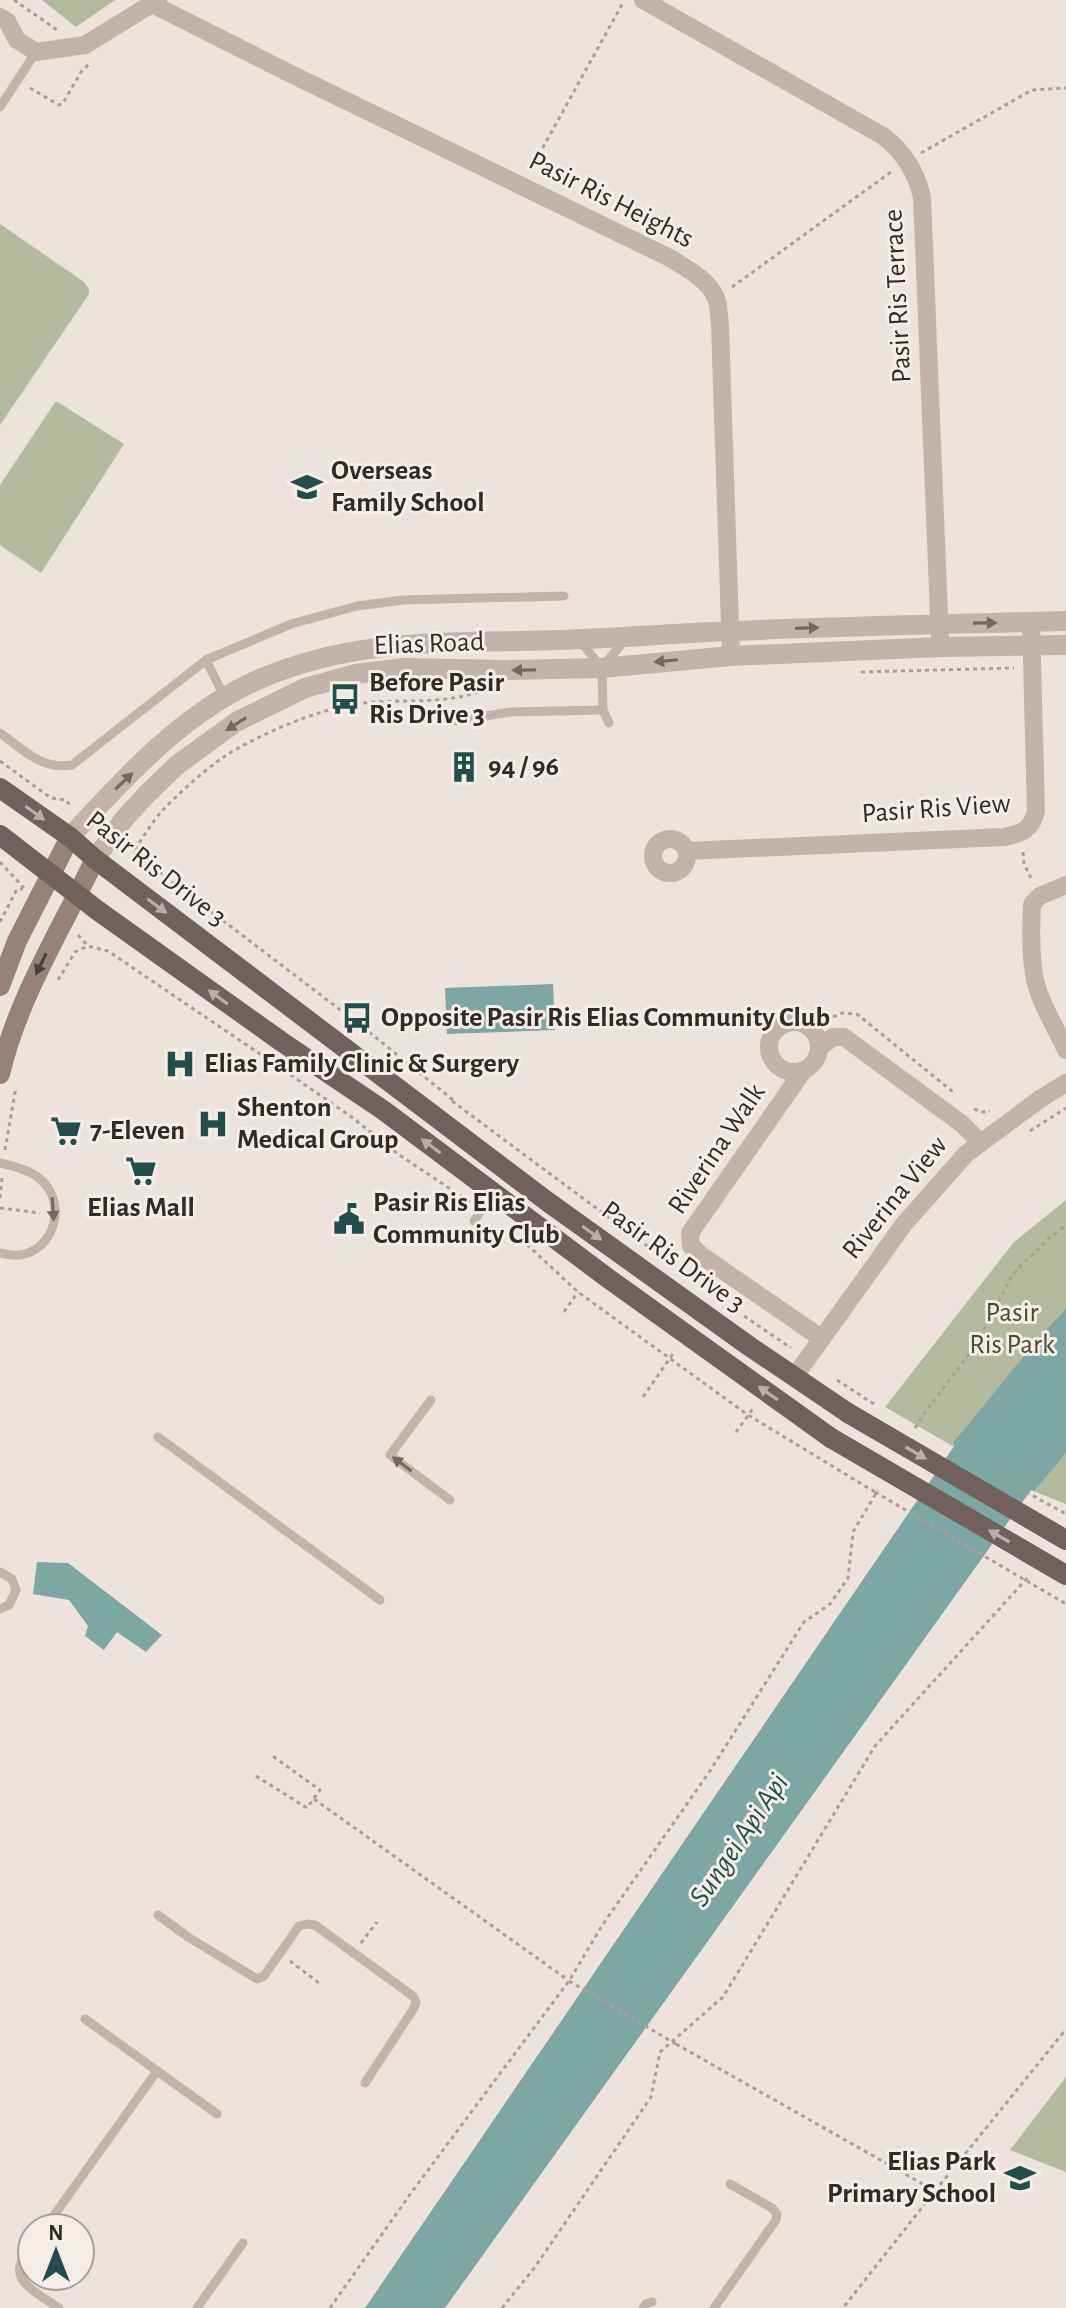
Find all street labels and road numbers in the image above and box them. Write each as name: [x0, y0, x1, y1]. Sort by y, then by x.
street label: Pasir Ris Heights: [524, 147, 698, 253]
street label: Pasir Ris Terrace: [879, 208, 917, 384]
street label: Elias Road: [373, 628, 485, 660]
street label: Pasir Ris View: [861, 790, 1012, 828]
street label: Pasir Ris Drive 3: [81, 806, 231, 932]
street label: Riverina Walk: [663, 1079, 771, 1219]
street label: Riverina View: [837, 1131, 953, 1265]
street label: Pasir Ris Drive 3: [596, 1196, 750, 1318]

